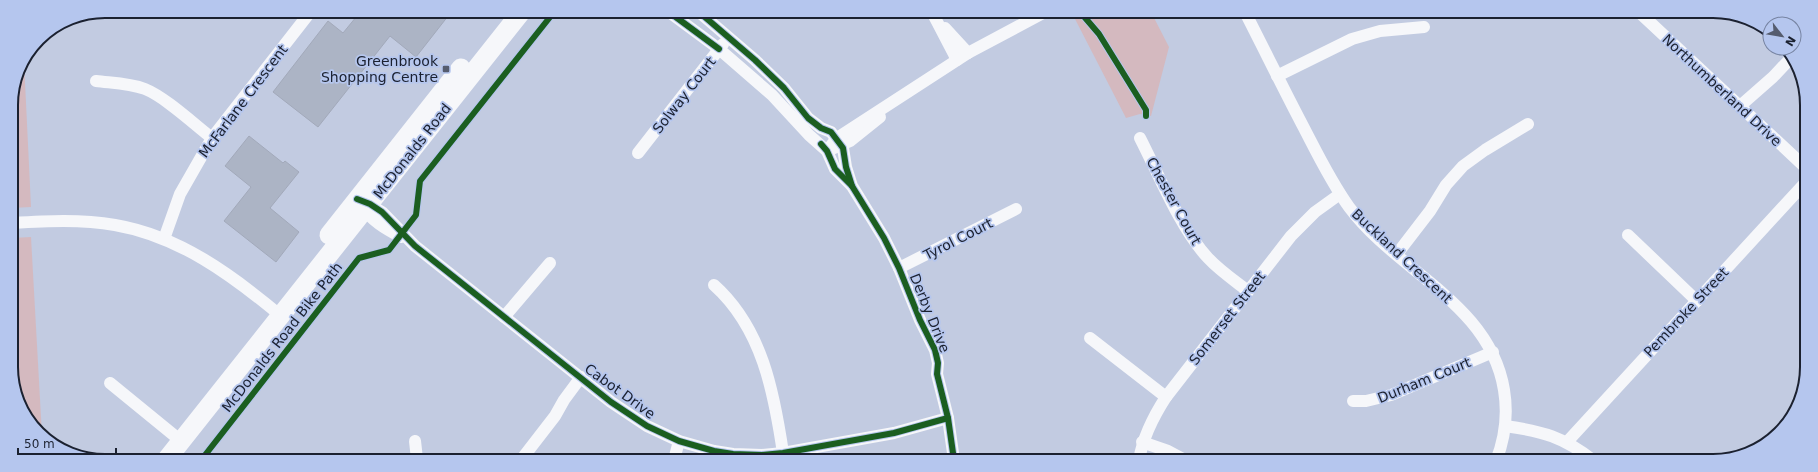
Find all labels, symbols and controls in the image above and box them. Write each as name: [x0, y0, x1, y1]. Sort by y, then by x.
north arrow: [1762, 16, 1802, 56]
street label: Northumberland Drive: [1659, 31, 1785, 149]
text: N: [1782, 34, 1798, 48]
street label: McFarlane Crescent: [195, 41, 291, 161]
place label: Greenbrook Shopping Centre: [321, 53, 439, 85]
street label: Solway Court: [649, 53, 719, 136]
marker: Greenbrook Shopping Centre: [441, 64, 451, 74]
street label: McDonalds Road: [370, 100, 454, 202]
street label: Chester Court: [1143, 155, 1205, 248]
street label: Buckland Crescent: [1349, 206, 1456, 307]
street label: Tyrol Court: [920, 215, 996, 264]
street label: McDonalds Road Bike Path: [219, 259, 345, 415]
street label: Pembroke Street: [1640, 264, 1732, 360]
street label: Somerset Street: [1186, 268, 1269, 368]
street label: Derby Drive: [907, 271, 953, 355]
street label: Durham Court: [1375, 354, 1473, 406]
street label: Cabot Drive: [582, 360, 658, 422]
scale bar: [18, 430, 116, 456]
text: 50 m: [24, 437, 55, 451]

